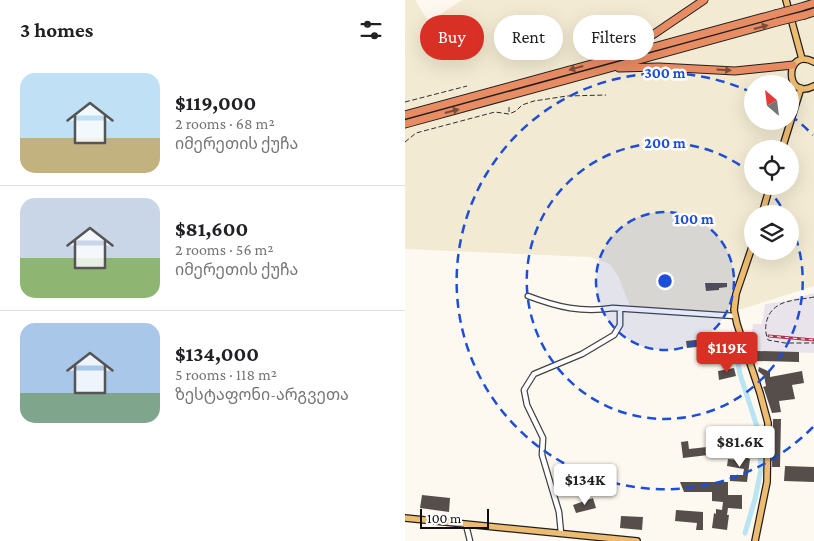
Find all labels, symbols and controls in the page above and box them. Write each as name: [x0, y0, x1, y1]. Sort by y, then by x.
chip: Buy: [420, 15, 484, 60]
chip: Rent: [494, 15, 563, 60]
chip: Filters: [573, 15, 654, 60]
icon: filters: [357, 16, 385, 44]
text: 3 homes: [20, 18, 93, 42]
one-way arrow: [753, 23, 768, 31]
one-way arrow: [568, 64, 583, 72]
text: 300 m: [644, 65, 686, 81]
one-way arrow: [717, 67, 733, 75]
north arrow: [744, 75, 799, 130]
map controls: [744, 75, 799, 260]
text: $119,000: [175, 91, 256, 115]
icon: home: [60, 93, 120, 153]
one-way arrow: [444, 107, 460, 115]
text: 2 rooms · 68 m²: [175, 115, 275, 132]
text: იმერეთის ქუჩა: [175, 135, 298, 152]
text: 200 m: [644, 135, 686, 151]
button: locate: [744, 140, 799, 195]
button: layers: [744, 205, 799, 260]
text: 100 m: [674, 211, 714, 227]
text: $81,600: [175, 217, 248, 241]
icon: home: [60, 218, 120, 278]
text: 2 rooms · 56 m²: [175, 241, 274, 258]
text: იმერეთის ქუჩა: [175, 261, 298, 278]
centre of rings: [656, 272, 674, 290]
pin: $119K: [692, 332, 762, 374]
text: $119K: [708, 339, 746, 356]
text: $134,000: [175, 342, 259, 366]
icon: home: [60, 343, 120, 403]
text: 5 rooms · 118 m²: [175, 366, 277, 383]
text: ზესტაფონი-არგვეთა: [175, 386, 349, 403]
pin: $81.6K: [699, 426, 781, 468]
text: $81.6K: [717, 433, 763, 450]
pin: $134K: [550, 464, 620, 506]
text: $134K: [565, 471, 605, 488]
scale bar: [420, 506, 489, 529]
text: 100 m: [427, 510, 461, 526]

